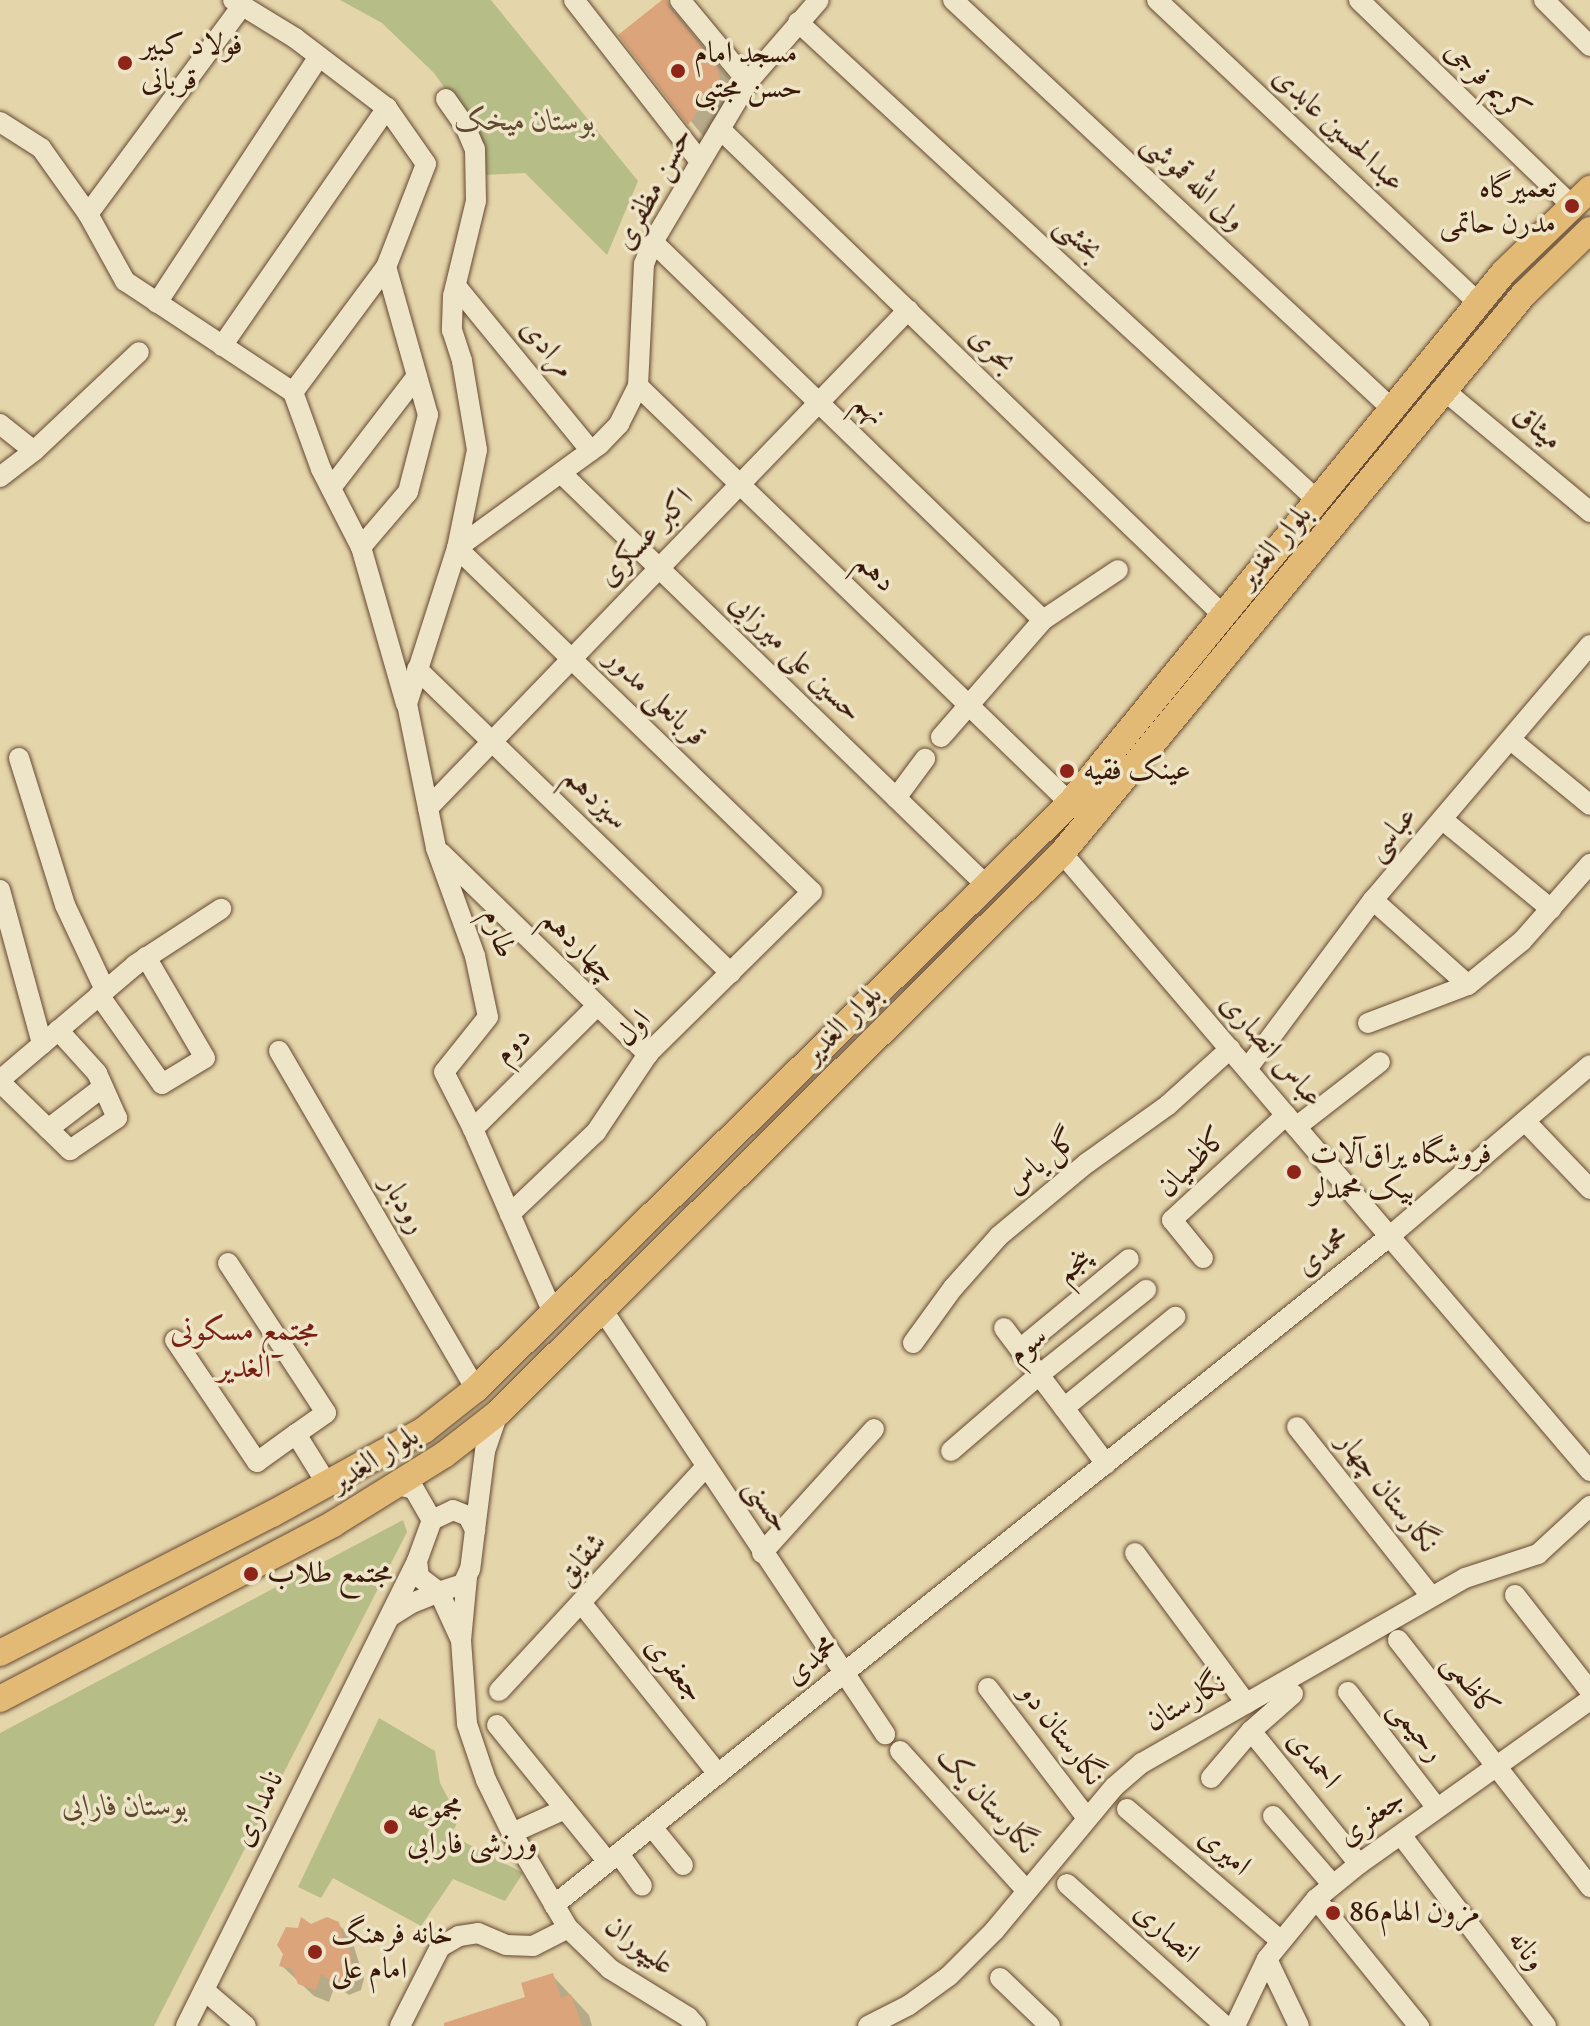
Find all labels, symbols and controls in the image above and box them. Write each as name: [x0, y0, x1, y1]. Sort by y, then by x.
place label: فولاد کبیر قربانی: [141, 28, 243, 98]
street label: کریم فرجی: [1436, 33, 1536, 131]
place label: مسجد امام حسن مجتبی: [694, 36, 802, 106]
marker: فولاد کبیر قربانی: [116, 54, 134, 72]
street label: عبدالحسین عابدی: [1264, 60, 1412, 200]
marker: مسجد امام حسن مجتبی: [669, 62, 687, 80]
park label: بوستان میخک: [454, 104, 596, 140]
street label: حسن مظفری: [607, 121, 701, 257]
street label: ولی الله قموشی: [1134, 126, 1252, 240]
place label: تعمیرگاه مدرن حاتمی: [1439, 171, 1556, 242]
marker: تعمیرگاه مدرن حاتمی: [1563, 197, 1581, 215]
street label: بخشی: [1047, 208, 1109, 270]
street label: مرادی: [512, 312, 582, 386]
street label: بحری: [961, 319, 1023, 381]
street label: نهم: [845, 386, 893, 434]
street label: میثاق: [1505, 397, 1569, 459]
street label: اکبر عسکری: [590, 481, 702, 595]
street label: بلوار الغدیر: [1230, 498, 1320, 596]
street label: دهم: [847, 545, 903, 601]
street label: حسین علی میرزایی: [721, 585, 869, 731]
street label: قربانعلی مدور: [597, 641, 713, 755]
place label: عینک فقیه: [1083, 753, 1191, 789]
street label: سیزدهم: [555, 760, 635, 838]
marker: عینک فقیه: [1058, 762, 1076, 780]
street label: عباسی: [1358, 799, 1426, 869]
street label: چهاردهم: [533, 901, 625, 993]
street label: طارم: [473, 905, 523, 963]
street label: بلوار الغدیر: [795, 977, 891, 1073]
street label: عباس انصاری: [1212, 986, 1330, 1116]
street label: اول: [608, 1003, 660, 1055]
street label: دوم: [486, 1019, 540, 1073]
street label: کاظمیان: [1150, 1120, 1236, 1206]
street label: گل یاس: [998, 1122, 1086, 1202]
place label: فروشگاه یراق‌آلات بیک محمدلو: [1310, 1137, 1492, 1208]
marker: فروشگاه یراق‌آلات بیک محمدلو: [1285, 1163, 1303, 1181]
street label: رودبار: [372, 1169, 434, 1241]
street label: محمدی: [1289, 1219, 1357, 1285]
street label: پنجم: [1049, 1241, 1099, 1291]
district label: مجتمع مسکونی الغدیر: [170, 1314, 318, 1389]
street label: سوم: [1001, 1319, 1055, 1373]
street label: بلوار الغدیر: [324, 1419, 426, 1501]
street label: نگارستان چهار: [1329, 1425, 1445, 1561]
street label: حسنی: [736, 1472, 798, 1540]
street label: شقایق: [549, 1526, 615, 1594]
place label: مجتمع طلاب: [267, 1556, 393, 1592]
marker: مجتمع طلاب: [242, 1565, 260, 1583]
street label: محمدی: [778, 1628, 846, 1694]
street label: جعفری: [636, 1629, 712, 1711]
street label: کاظمی: [1434, 1647, 1506, 1725]
street label: نگارستان: [1139, 1666, 1233, 1740]
street label: نگارستان دو: [1011, 1677, 1111, 1793]
street label: رحیمی: [1380, 1692, 1452, 1770]
street label: احمدی: [1278, 1723, 1348, 1797]
street label: نگارستان یک: [928, 1739, 1044, 1863]
street label: نامداری: [225, 1765, 293, 1853]
street label: جعفری: [1331, 1781, 1413, 1855]
park label: بوستان فارابی: [62, 1789, 188, 1825]
place label: مجموعه ورزشی فارابی: [407, 1792, 537, 1862]
marker: مجموعه ورزشی فارابی: [382, 1818, 400, 1836]
street label: امیری: [1190, 1820, 1258, 1884]
street label: انصاری: [1126, 1894, 1206, 1972]
place label: مزون الهام86: [1349, 1895, 1480, 1931]
marker: مزون الهام86: [1324, 1904, 1342, 1922]
street label: علیپوران: [597, 1908, 681, 1984]
place label: خانه فرهنگ امام علی: [331, 1917, 453, 1988]
street label: ونانه: [1499, 1924, 1553, 1978]
marker: خانه فرهنگ امام علی: [306, 1943, 324, 1961]

